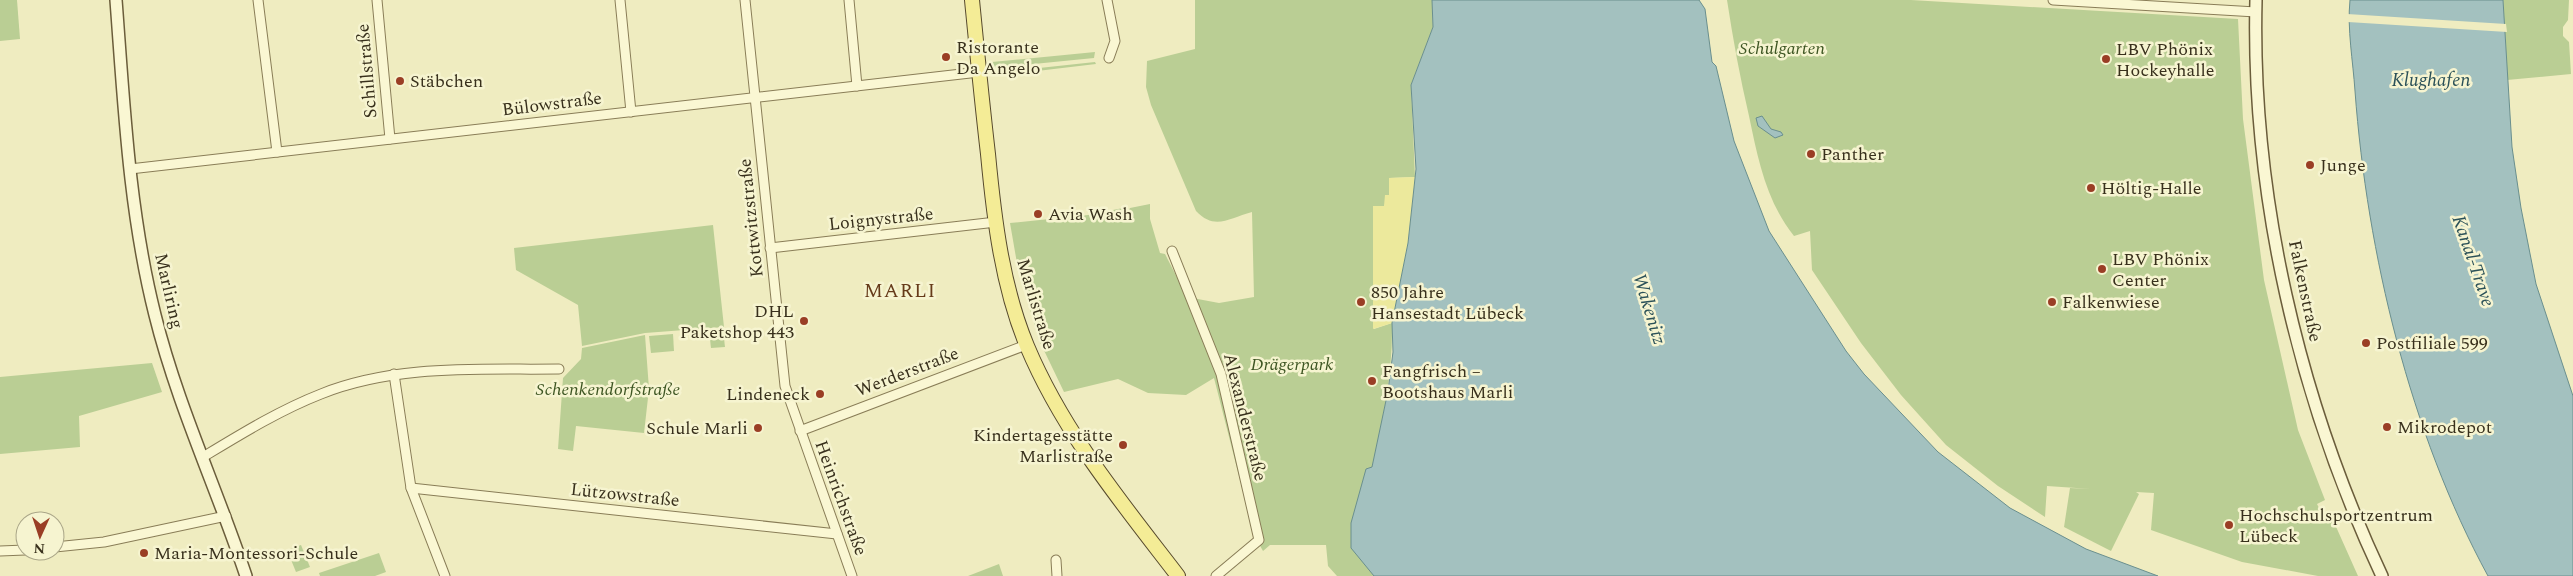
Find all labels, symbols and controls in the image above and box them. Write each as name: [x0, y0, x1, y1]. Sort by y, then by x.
street label: Schillstraße: [349, 23, 385, 119]
place label: Ristorante Da Angelo: [956, 34, 1041, 82]
park label: Schulgarten: [1739, 35, 1825, 62]
place label: LBV Phönix Hockeyhalle: [2116, 36, 2214, 84]
marker: Ristorante Da Angelo: [940, 51, 952, 63]
marker: LBV Phönix Hockeyhalle: [2100, 53, 2112, 65]
water label: Klughafen: [2391, 66, 2471, 95]
place label: Stäbchen: [410, 68, 483, 95]
marker: Stäbchen: [394, 75, 406, 87]
street label: Bülowstraße: [501, 84, 603, 124]
place label: Panther: [1821, 141, 1884, 168]
marker: Panther: [1805, 148, 1817, 160]
place label: Junge: [2320, 152, 2366, 179]
street label: Kottwitzstraße: [731, 157, 771, 279]
marker: Junge: [2304, 159, 2316, 171]
place label: Höltig-Halle: [2101, 175, 2202, 202]
marker: Höltig-Halle: [2085, 182, 2097, 194]
street label: Loignystraße: [827, 200, 935, 238]
place label: Avia Wash: [1048, 201, 1133, 228]
marker: Avia Wash: [1032, 208, 1044, 220]
water label: Kanal-Trave: [2444, 211, 2502, 311]
street label: Falkenstraße: [2281, 238, 2329, 344]
place label: LBV Phönix Center: [2112, 246, 2209, 294]
street label: Marliring: [147, 250, 191, 332]
street label: Marlistraße: [1009, 255, 1063, 353]
marker: LBV Phönix Center: [2096, 263, 2108, 275]
water label: Wakenitz: [1624, 270, 1674, 349]
district label: MARLI: [864, 276, 936, 306]
place label: 850 Jahre Hansestadt Lübeck: [1371, 279, 1524, 327]
place label: Falkenwiese: [2062, 289, 2160, 316]
marker: 850 Jahre Hansestadt Lübeck: [1355, 296, 1367, 308]
marker: Falkenwiese: [2046, 296, 2058, 308]
place label: DHL Paketshop 443: [680, 298, 794, 346]
marker: DHL Paketshop 443: [798, 315, 810, 327]
place label: Postfiliale 599: [2376, 330, 2488, 357]
marker: Postfiliale 599: [2360, 337, 2372, 349]
street label: Werderstraße: [851, 340, 963, 404]
street label: Alexanderstraße: [1216, 350, 1274, 484]
park label: Drägerpark: [1251, 351, 1334, 378]
place label: Fangfrisch – Bootshaus Marli: [1382, 358, 1513, 406]
marker: Fangfrisch – Bootshaus Marli: [1366, 375, 1378, 387]
park label: Schenkendorfstraße: [536, 376, 680, 403]
place label: Lindeneck: [726, 381, 810, 408]
marker: Lindeneck: [814, 388, 826, 400]
place label: Mikrodepot: [2397, 414, 2492, 441]
place label: Schule Marli: [646, 415, 748, 442]
marker: Mikrodepot: [2381, 421, 2393, 433]
marker: Schule Marli: [752, 422, 764, 434]
place label: Kindertagesstätte Marlistraße: [973, 422, 1113, 470]
street label: Heinrichstraße: [808, 436, 874, 560]
marker: Kindertagesstätte Marlistraße: [1117, 439, 1129, 451]
street label: Lützowstraße: [569, 476, 681, 514]
place label: Hochschulsportzentrum Lübeck: [2239, 502, 2433, 550]
north arrow: [15, 511, 65, 561]
marker: Hochschulsportzentrum Lübeck: [2223, 519, 2235, 531]
text: N: [33, 538, 46, 559]
place label: Maria-Montessori-Schule: [154, 540, 358, 567]
marker: Maria-Montessori-Schule: [138, 547, 150, 559]

